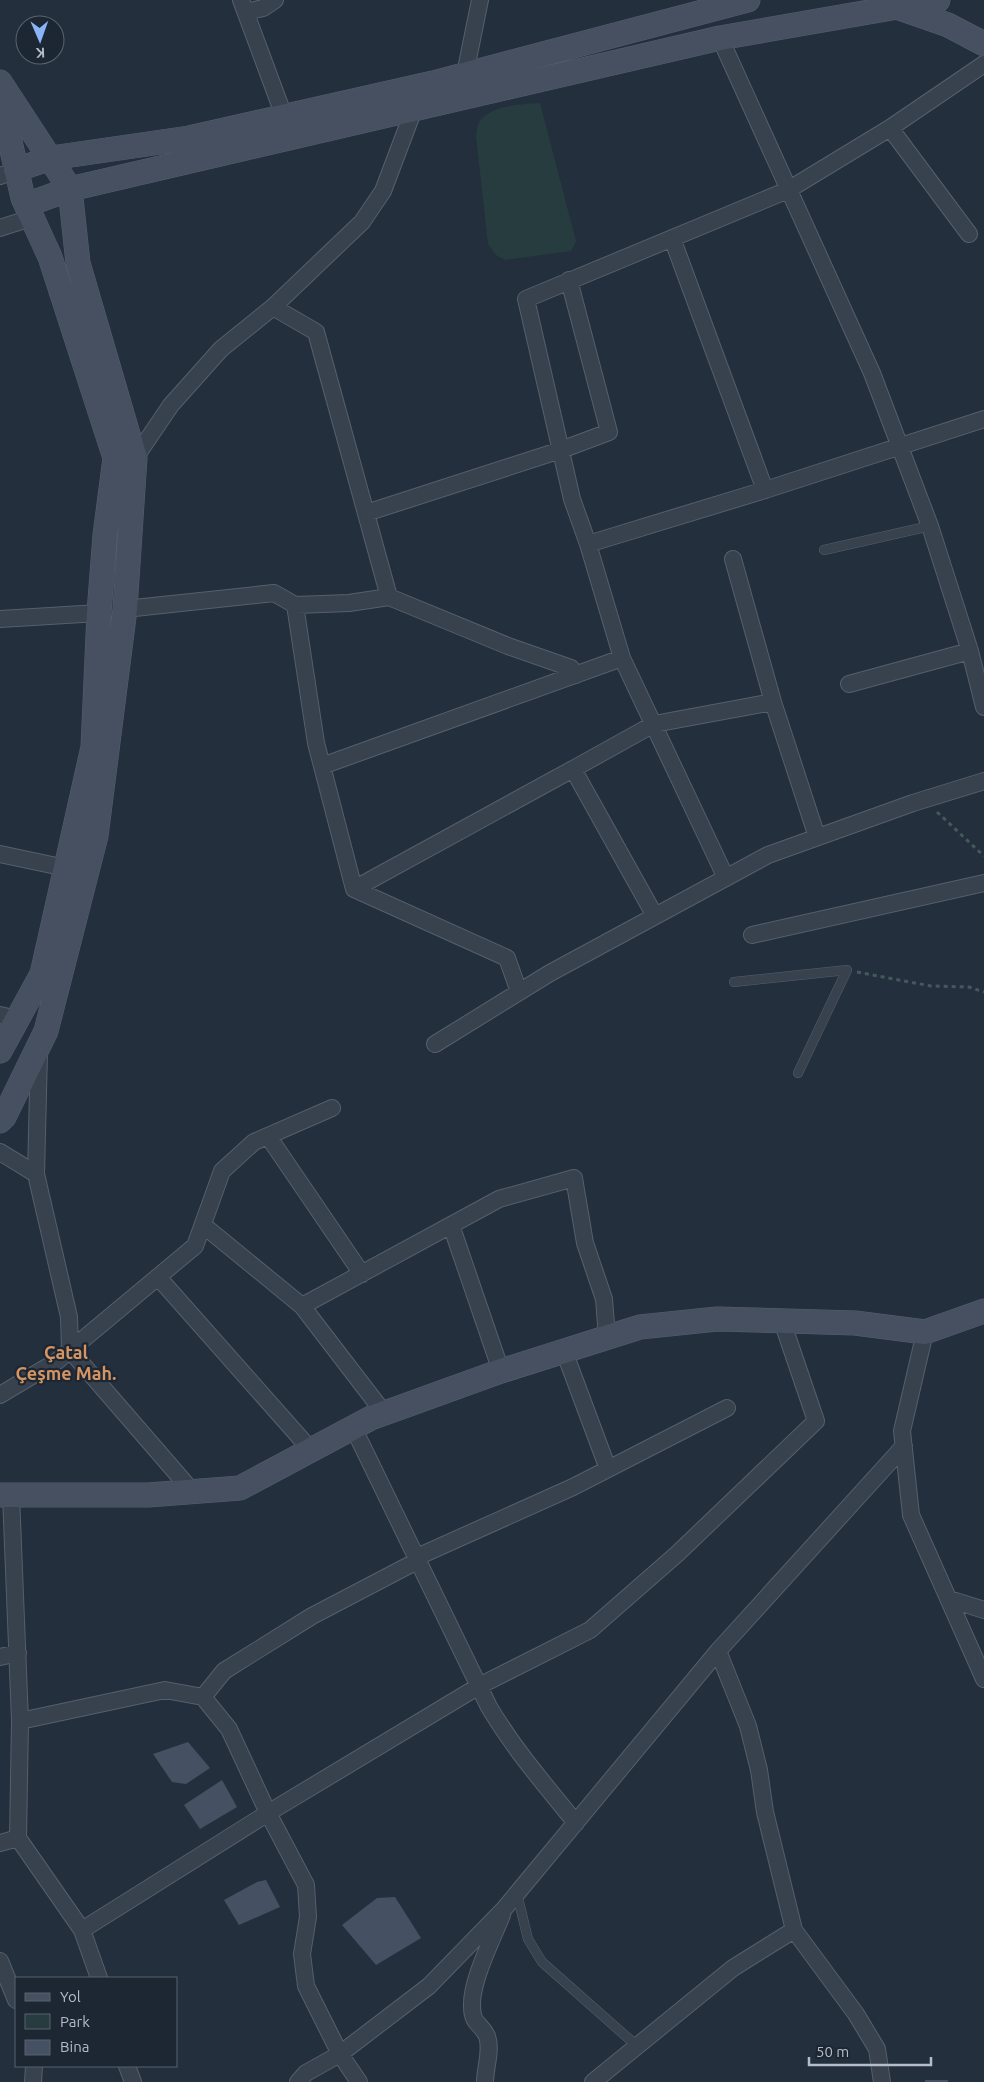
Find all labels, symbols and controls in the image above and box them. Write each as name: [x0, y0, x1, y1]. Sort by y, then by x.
north arrow: [15, 15, 65, 65]
text: K: [35, 45, 45, 61]
district label: Çatal Çeşme Mah.: [15, 1342, 117, 1384]
legend: [15, 1977, 178, 2067]
text: Yol: [60, 1988, 81, 2005]
text: Park: [60, 2013, 90, 2030]
scale bar: [809, 2034, 932, 2066]
text: Bina: [60, 2038, 89, 2055]
text: 50 m: [816, 2043, 849, 2060]

